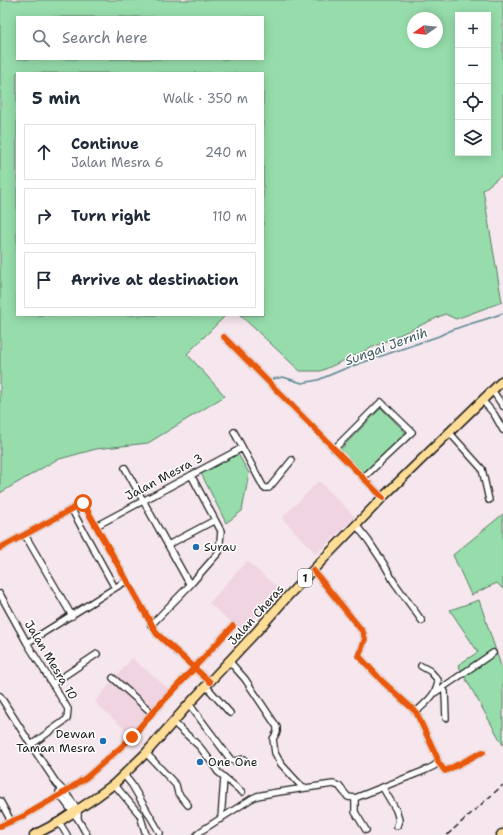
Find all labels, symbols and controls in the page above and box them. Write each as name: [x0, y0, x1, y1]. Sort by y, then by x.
north arrow: [407, 12, 443, 48]
map controls: [455, 12, 491, 156]
button: +: [455, 12, 491, 48]
search box: [16, 16, 264, 60]
icon: search: [30, 27, 52, 49]
text: Search here: [62, 28, 148, 48]
button: −: [455, 48, 491, 84]
button: locate: [455, 84, 491, 120]
text: 5 min: [32, 87, 80, 109]
text: Walk · 350 m: [163, 90, 248, 107]
button: layers: [455, 120, 491, 156]
text: Continue: [71, 134, 139, 154]
icon: ahead: [33, 141, 55, 163]
text: 240 m: [205, 144, 247, 161]
text: Jalan Mesra 6: [71, 154, 164, 171]
icon: right: [33, 205, 55, 227]
text: Turn right: [71, 206, 151, 226]
text: 110 m: [212, 208, 247, 225]
icon: arrive: [33, 269, 55, 291]
text: Arrive at destination: [71, 270, 239, 290]
water label: Sungai Jernih: [342, 324, 430, 369]
street label: Jalan Mesra 3: [122, 450, 206, 504]
route start: [74, 494, 92, 512]
place label: Surau: [204, 539, 236, 555]
marker: Surau: [191, 542, 201, 552]
road number: 1: [298, 569, 312, 587]
street label: Jalan Cheras: [225, 581, 288, 649]
street label: Jalan Mesra 10: [21, 617, 81, 703]
place label: Dewan Taman Mesra: [16, 726, 96, 756]
route end: [123, 728, 141, 746]
marker: Dewan Taman Mesra: [98, 736, 108, 746]
place label: One One: [208, 754, 258, 770]
marker: One One: [195, 757, 205, 767]

